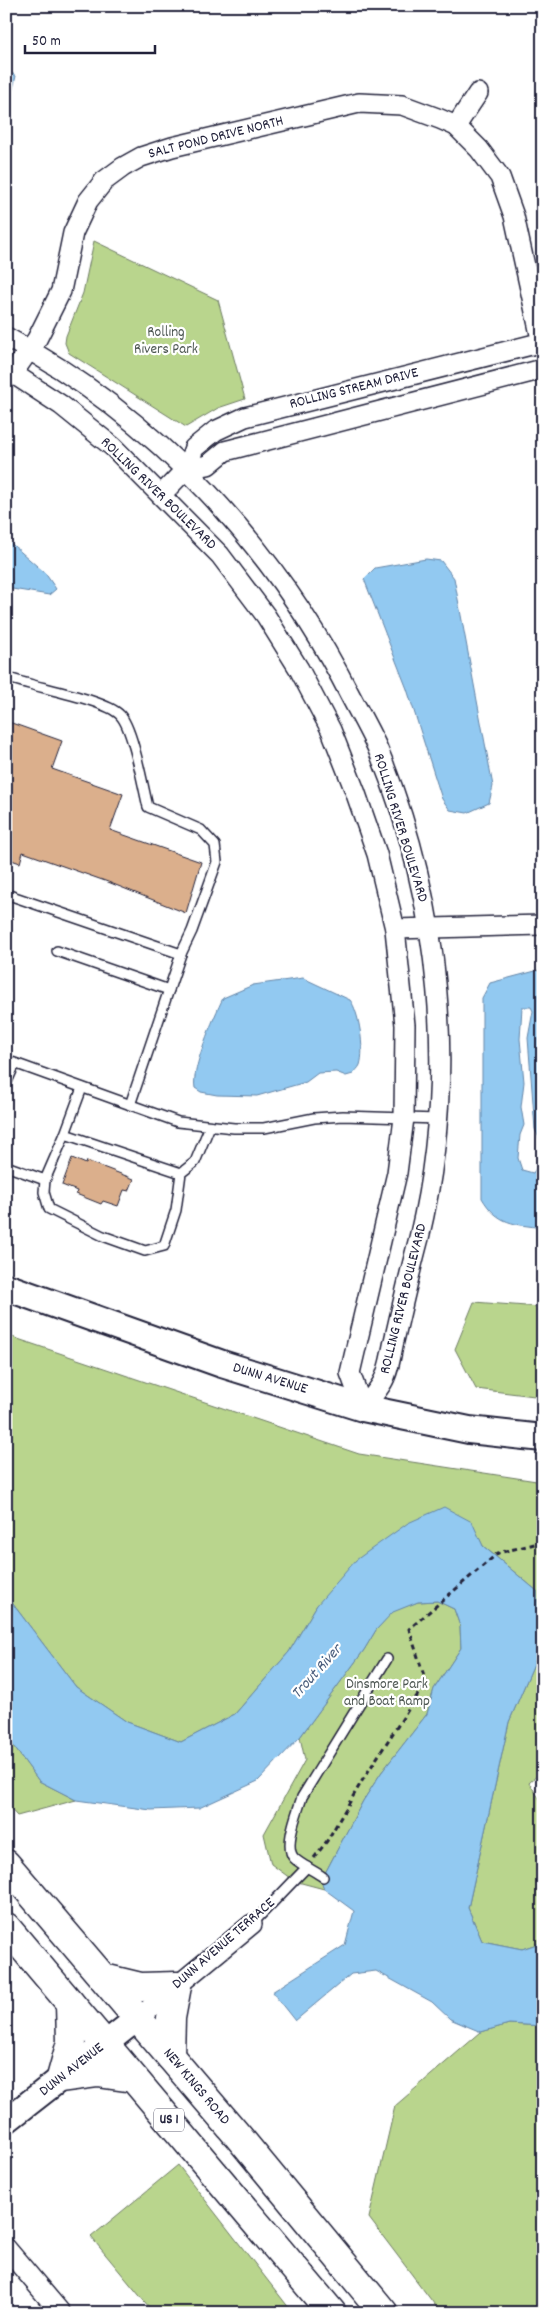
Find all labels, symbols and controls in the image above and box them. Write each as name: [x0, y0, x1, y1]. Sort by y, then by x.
scale bar: [25, 22, 155, 54]
text: 50 m: [32, 31, 61, 53]
street label: SALT POND DRIVE NORTH: [146, 111, 286, 165]
park label: Rolling Rivers Park: [134, 322, 198, 361]
street label: ROLLING STREAM DRIVE: [287, 362, 421, 416]
street label: ROLLING RIVER BOULEVARD: [95, 432, 221, 556]
street label: ROLLING RIVER BOULEVARD: [367, 751, 433, 905]
street label: ROLLING RIVER BOULEVARD: [375, 1221, 433, 1377]
street label: DUNN AVENUE: [230, 1357, 310, 1401]
water label: Trout River: [286, 1638, 349, 1704]
park label: Dinsmore Park and Boat Ramp: [344, 1674, 430, 1713]
street label: DUNN AVENUE TERRACE: [168, 1893, 280, 1995]
street label: DUNN AVENUE: [35, 2038, 109, 2102]
street label: NEW KINGS ROAD: [157, 2044, 235, 2131]
road number: US 1: [154, 2108, 184, 2132]

